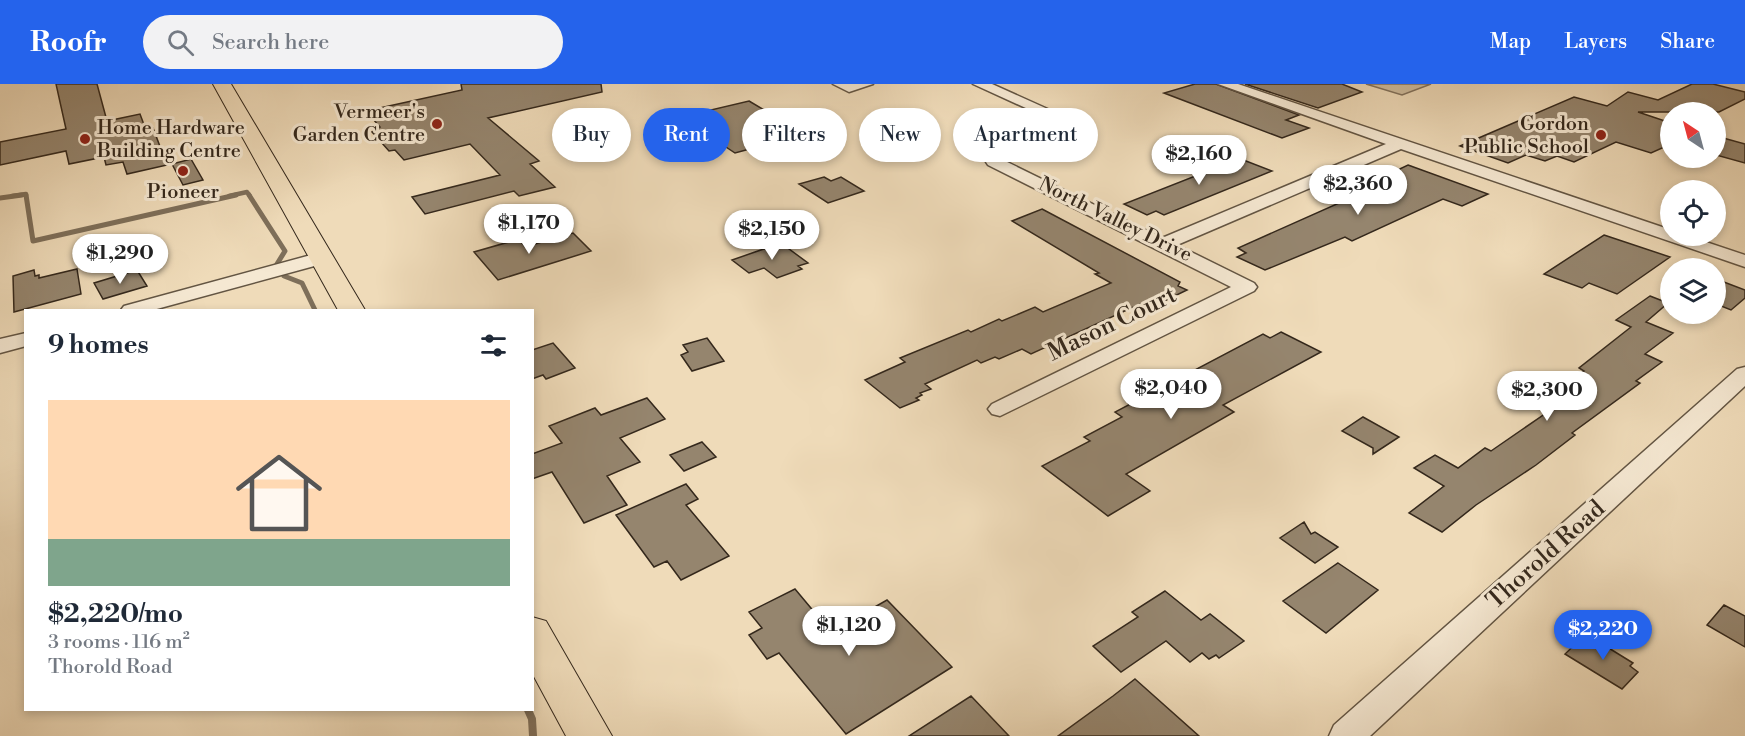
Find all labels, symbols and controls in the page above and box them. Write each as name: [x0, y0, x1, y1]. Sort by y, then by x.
search box: [143, 15, 563, 69]
text: Roofr: [30, 25, 107, 60]
icon: search: [164, 26, 197, 59]
text: Search here: [212, 29, 329, 56]
text: Map: [1490, 29, 1531, 55]
text: Layers: [1564, 29, 1627, 55]
text: Share: [1660, 29, 1715, 55]
place label: Vermeer's Garden Centre: [293, 100, 425, 148]
north arrow: [1660, 102, 1726, 168]
map controls: [1660, 102, 1726, 324]
chip: Buy: [552, 108, 631, 162]
chip: Rent: [643, 108, 730, 162]
chip: Filters: [742, 108, 847, 162]
chip: New: [859, 108, 941, 162]
chip: Apartment: [953, 108, 1098, 162]
place label: Gordon Public School: [1464, 112, 1589, 160]
place label: Home Hardware Building Centre: [96, 116, 245, 164]
marker: Vermeer's Garden Centre: [430, 117, 444, 131]
marker: Gordon Public School: [1594, 128, 1608, 142]
marker: Home Hardware Building Centre: [78, 132, 92, 146]
pin: $2,160: [1150, 135, 1248, 186]
text: $2,160: [1166, 142, 1232, 167]
marker: Pioneer: [176, 164, 190, 178]
pin: $2,360: [1309, 165, 1407, 216]
street label: North Valley Drive: [1034, 172, 1196, 268]
text: $2,360: [1323, 172, 1393, 197]
place label: Pioneer: [147, 180, 219, 205]
button: locate: [1660, 180, 1726, 246]
pin: $1,170: [480, 204, 578, 255]
pin: $2,150: [723, 210, 821, 261]
text: $1,170: [498, 211, 560, 236]
text: $2,150: [738, 217, 806, 242]
pin: $1,290: [71, 234, 169, 285]
text: $1,290: [86, 241, 154, 266]
button: layers: [1660, 258, 1726, 324]
street label: Mason Court: [1043, 280, 1182, 368]
text: 9 homes: [48, 329, 149, 361]
icon: filters: [477, 329, 510, 362]
pin: $2,040: [1122, 369, 1220, 420]
pin: $2,300: [1498, 371, 1596, 422]
text: $2,040: [1134, 376, 1208, 401]
text: $2,300: [1511, 378, 1583, 403]
icon: home: [225, 439, 333, 547]
street label: Thorold Road: [1481, 494, 1612, 616]
text: $2,220/mo: [48, 598, 183, 630]
pin: $1,120: [800, 606, 898, 657]
pin: $2,220: [1554, 610, 1652, 661]
text: $1,120: [816, 613, 882, 638]
text: $2,220: [1568, 617, 1638, 642]
text: 3 rooms · 116 m²: [48, 630, 190, 655]
text: Thorold Road: [48, 655, 172, 680]

